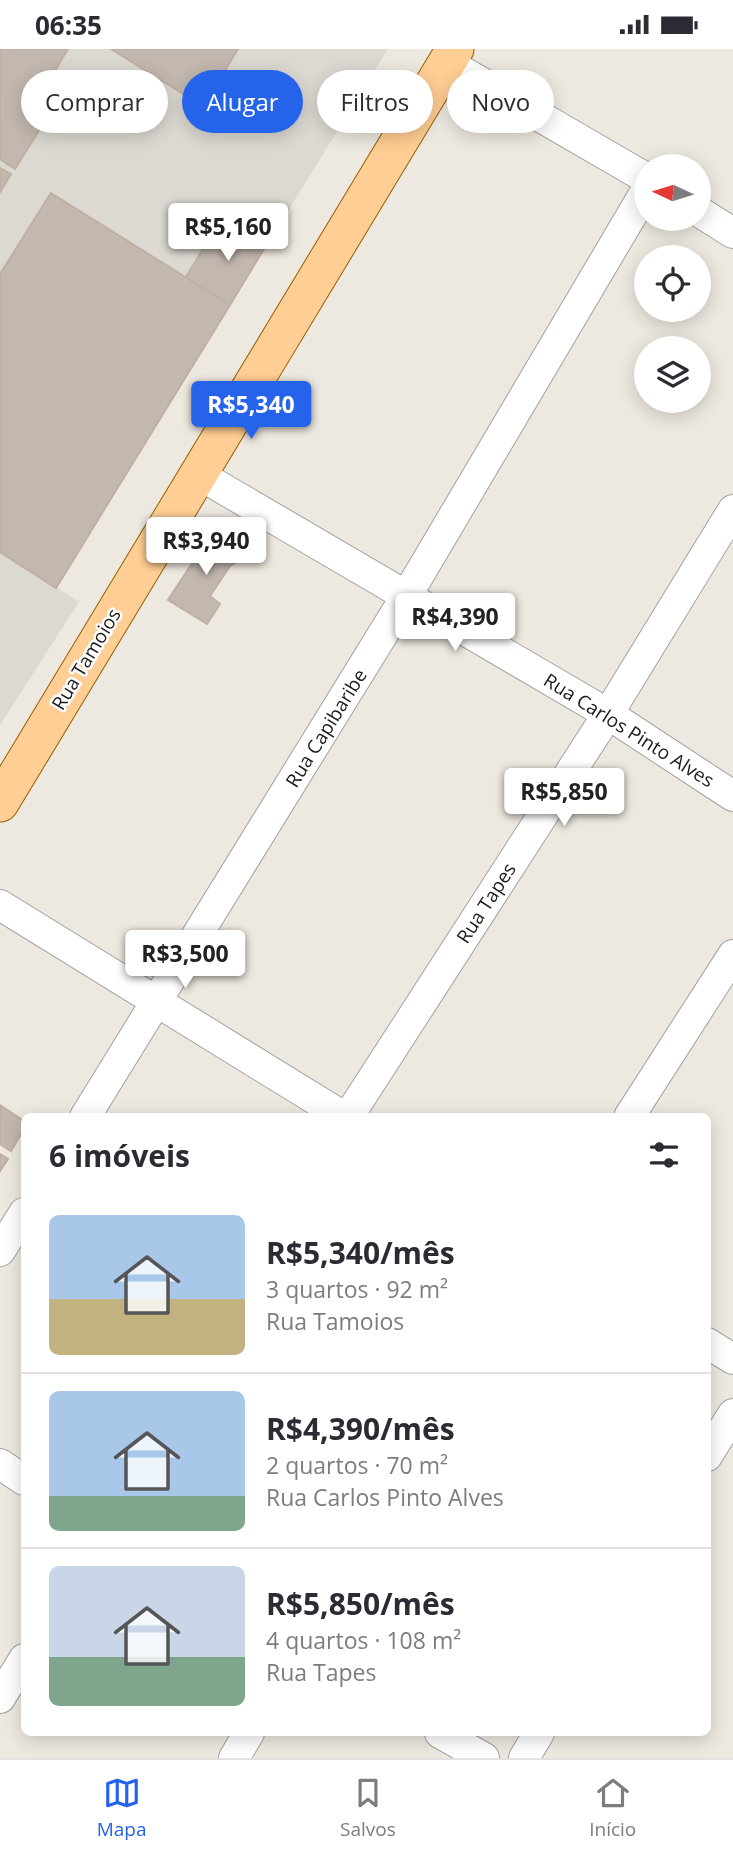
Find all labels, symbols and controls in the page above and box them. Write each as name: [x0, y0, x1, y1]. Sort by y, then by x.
text: 06:35: [35, 7, 102, 43]
chip: Comprar: [21, 70, 168, 133]
chip: Alugar: [182, 70, 303, 133]
chip: Filtros: [317, 70, 433, 133]
chip: Novo: [447, 70, 554, 133]
north arrow: [634, 154, 710, 231]
map controls: [634, 154, 711, 413]
pin: R$5,160: [163, 203, 293, 263]
text: R$5,160: [184, 210, 272, 242]
button: locate: [634, 245, 711, 322]
button: layers: [634, 336, 711, 413]
pin: R$5,340: [186, 381, 316, 441]
text: R$5,340: [207, 388, 295, 420]
pin: R$3,940: [141, 517, 271, 577]
text: R$3,940: [162, 524, 250, 556]
pin: R$4,390: [390, 593, 520, 653]
text: R$4,390: [411, 600, 499, 632]
street label: Rua Tamoios: [45, 603, 127, 715]
street label: Rua Capibaribe: [279, 664, 373, 792]
street label: Rua Carlos Pinto Alves: [539, 667, 719, 793]
pin: R$5,850: [499, 769, 629, 828]
text: R$5,850: [520, 775, 608, 807]
street label: Rua Tapes: [450, 858, 522, 948]
pin: R$3,500: [120, 930, 250, 990]
text: R$3,500: [141, 937, 229, 969]
text: 6 imóveis: [49, 1135, 190, 1176]
icon: filters: [645, 1136, 683, 1174]
text: R$5,340/mês: [266, 1232, 455, 1273]
icon: home: [105, 1243, 189, 1327]
text: 3 quartos · 92 m²: [266, 1273, 448, 1305]
text: Rua Tamoios: [266, 1305, 404, 1337]
text: R$4,390/mês: [266, 1408, 455, 1449]
icon: home: [105, 1419, 189, 1503]
text: 2 quartos · 70 m²: [266, 1449, 448, 1481]
text: Rua Carlos Pinto Alves: [266, 1481, 504, 1513]
text: R$5,850/mês: [266, 1583, 455, 1624]
icon: home: [105, 1594, 189, 1678]
text: 4 quartos · 108 m²: [266, 1624, 461, 1656]
text: Rua Tapes: [266, 1656, 376, 1688]
tab: Mapa: [97, 1774, 147, 1842]
tab: Salvos: [340, 1774, 396, 1842]
tab: Início: [589, 1774, 636, 1842]

